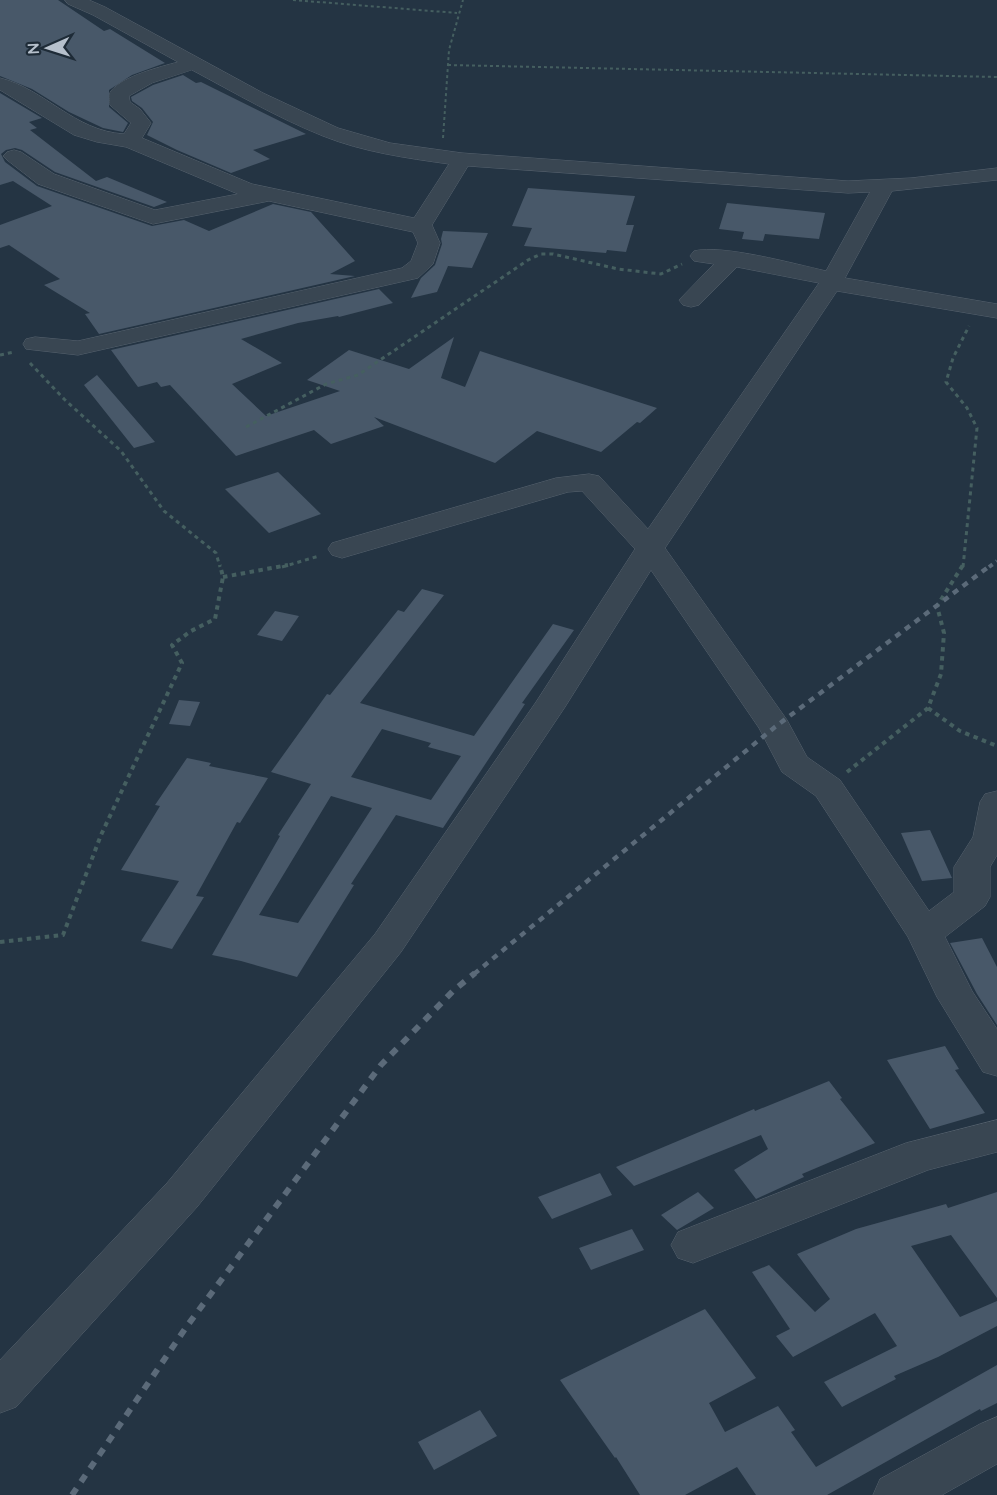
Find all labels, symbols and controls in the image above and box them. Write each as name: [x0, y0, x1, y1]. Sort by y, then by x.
north arrow: [18, 18, 78, 78]
text: N: [23, 42, 43, 55]

